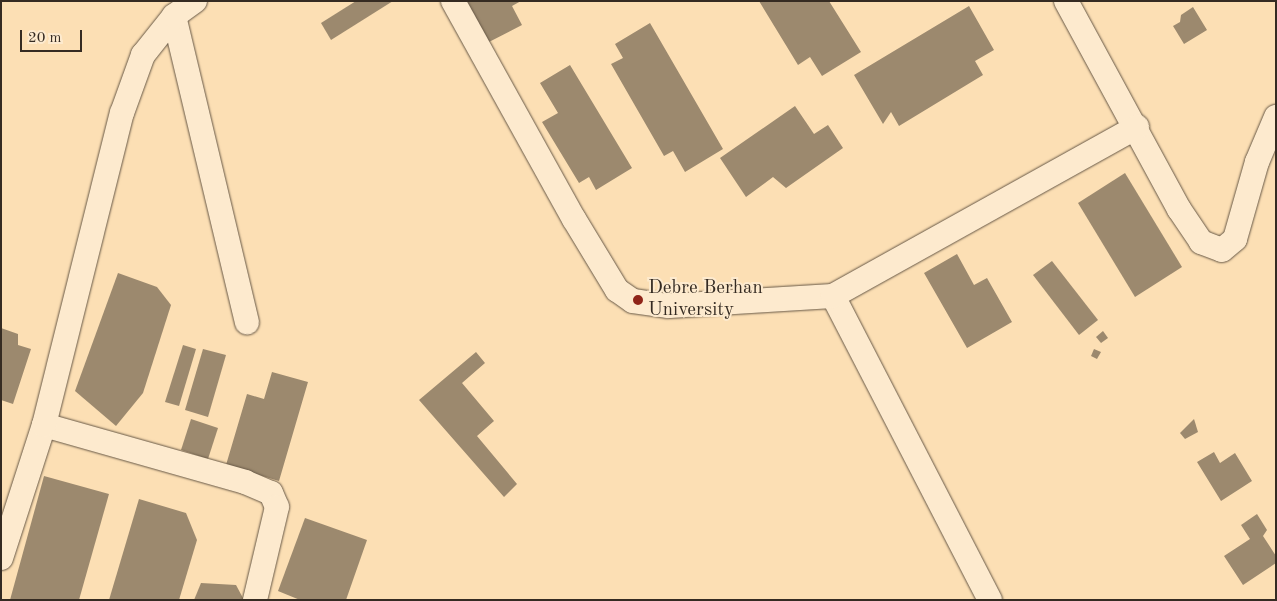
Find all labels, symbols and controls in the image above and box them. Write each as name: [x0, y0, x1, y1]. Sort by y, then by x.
scale bar: [22, 20, 85, 52]
text: 20 m: [28, 31, 62, 46]
place label: Debre Berhan University: [648, 278, 763, 322]
marker: Debre Berhan University: [632, 294, 644, 306]

